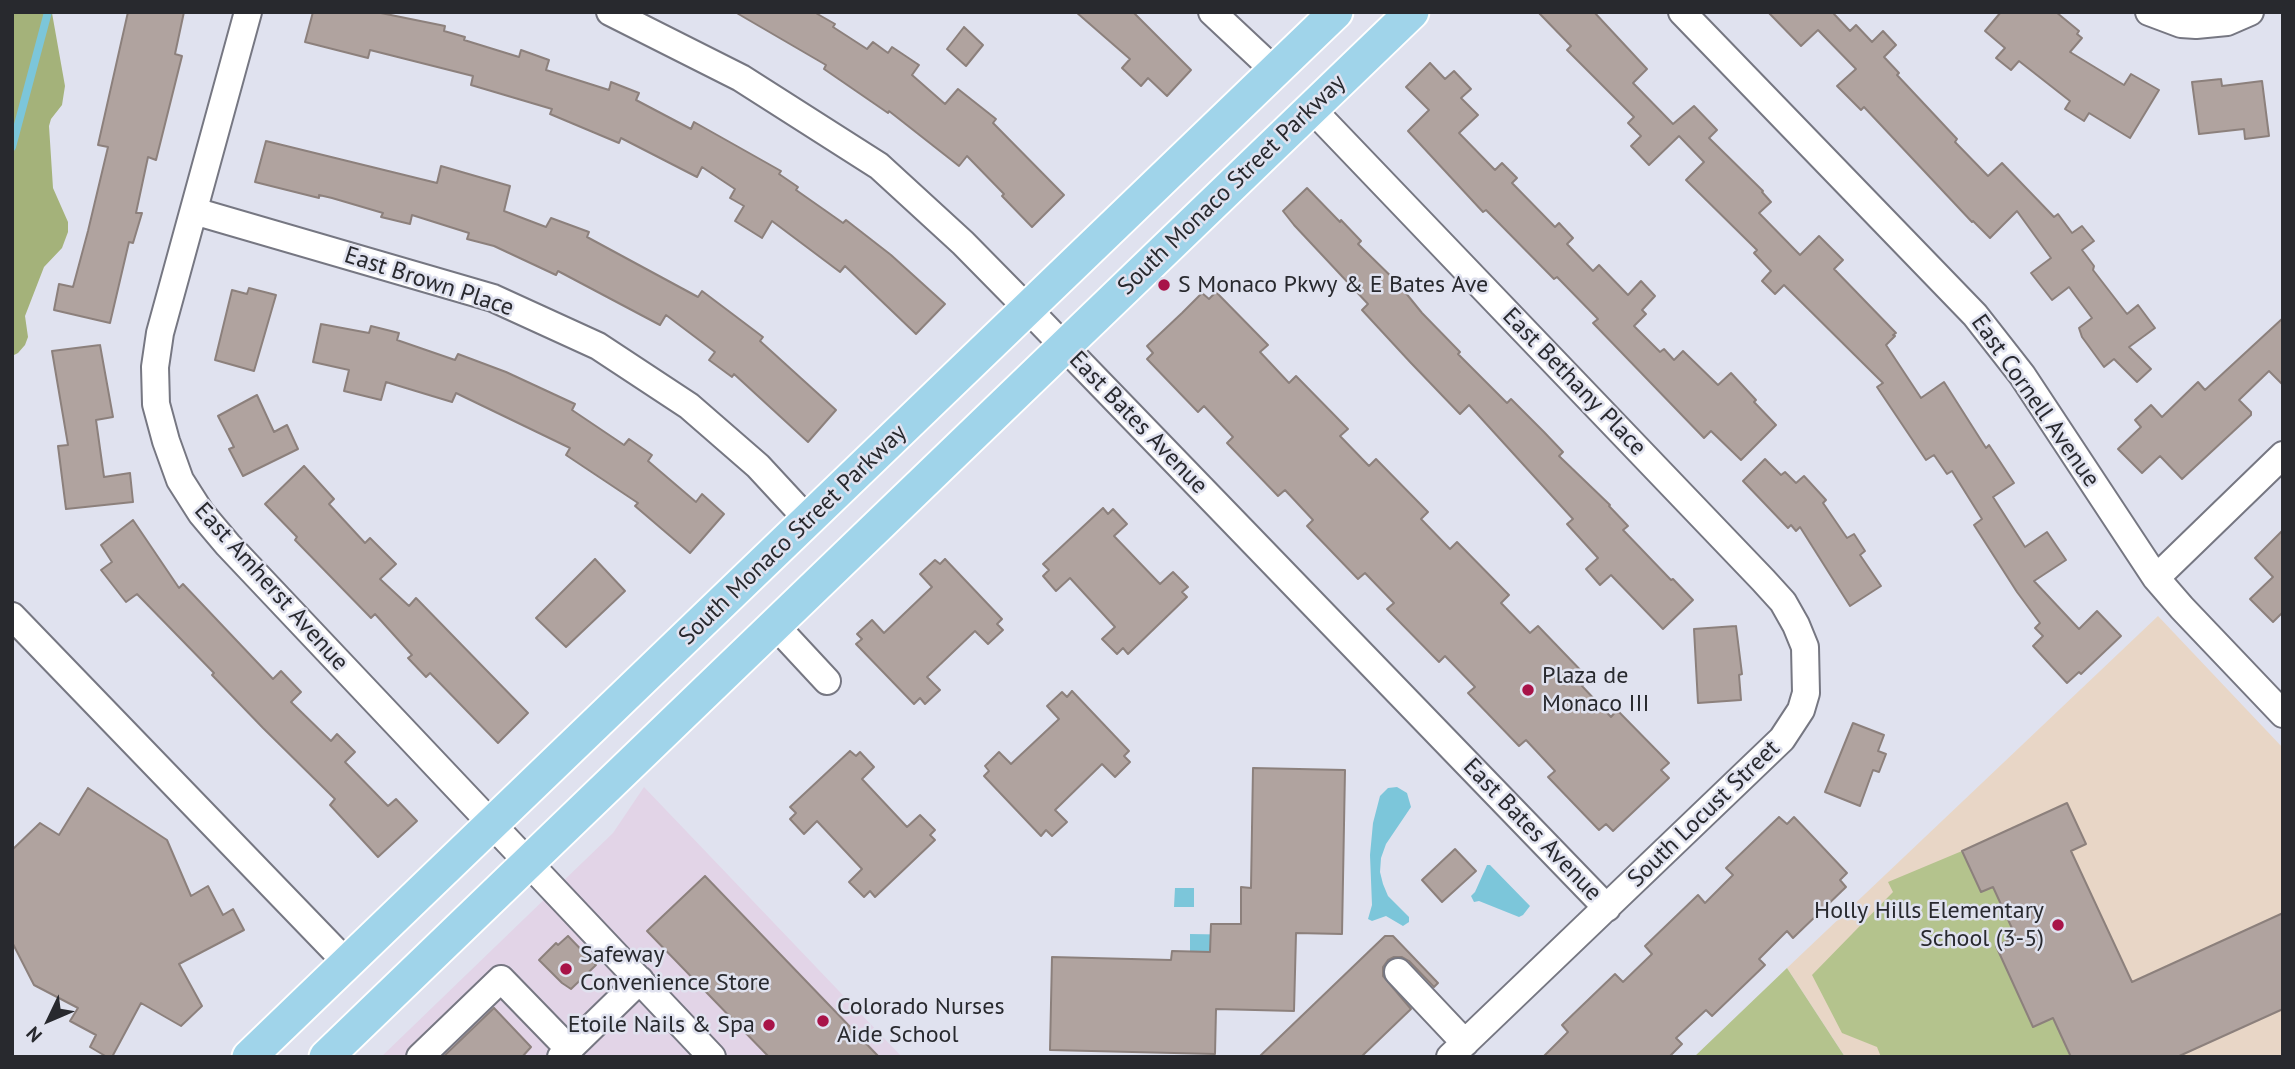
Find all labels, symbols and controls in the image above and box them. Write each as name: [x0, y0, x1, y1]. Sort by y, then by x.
street label: South Monaco Street Parkway: [1112, 69, 1352, 301]
street label: East Brown Place: [341, 241, 517, 323]
place label: S Monaco Pkwy & E Bates Ave: [1178, 271, 1488, 299]
marker: S Monaco Pkwy & E Bates Ave: [1156, 277, 1172, 293]
street label: East Bethany Place: [1496, 302, 1652, 462]
street label: East Cornell Avenue: [1965, 309, 2105, 493]
street label: East Bates Avenue: [1063, 346, 1213, 500]
street label: South Monaco Street Parkway: [673, 419, 913, 651]
street label: East Amherst Avenue: [188, 497, 354, 677]
place label: Plaza de Monaco III: [1542, 662, 1649, 718]
marker: Plaza de Monaco III: [1520, 682, 1536, 698]
street label: South Locust Street: [1622, 734, 1786, 894]
street label: East Bates Avenue: [1457, 753, 1607, 907]
place label: Holly Hills Elementary School (3-5): [1814, 897, 2044, 953]
marker: Holly Hills Elementary School (3-5): [2050, 917, 2066, 933]
place label: Safeway Convenience Store: [580, 941, 770, 997]
marker: Safeway Convenience Store: [558, 961, 574, 977]
north arrow: [14, 985, 84, 1055]
place label: Colorado Nurses Aide School: [837, 993, 1004, 1049]
place label: Etoile Nails & Spa: [568, 1011, 755, 1039]
marker: Colorado Nurses Aide School: [815, 1013, 831, 1029]
marker: Etoile Nails & Spa: [761, 1017, 777, 1033]
text: N: [21, 1022, 47, 1047]

